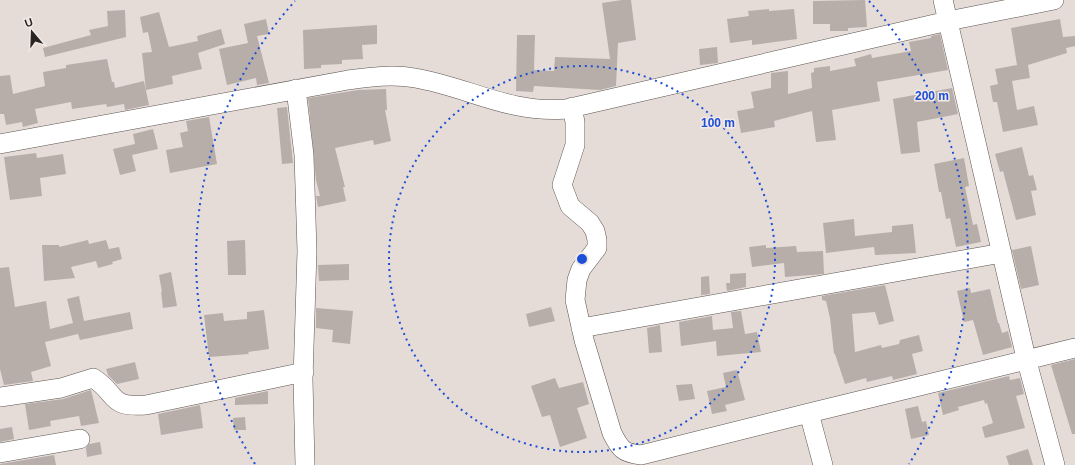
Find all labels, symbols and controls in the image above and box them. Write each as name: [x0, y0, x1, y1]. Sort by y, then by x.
north arrow: [12, 12, 52, 52]
text: U: [23, 16, 35, 30]
text: 200 m: [915, 89, 949, 103]
text: 100 m: [701, 116, 735, 130]
centre of rings: [575, 252, 589, 266]

